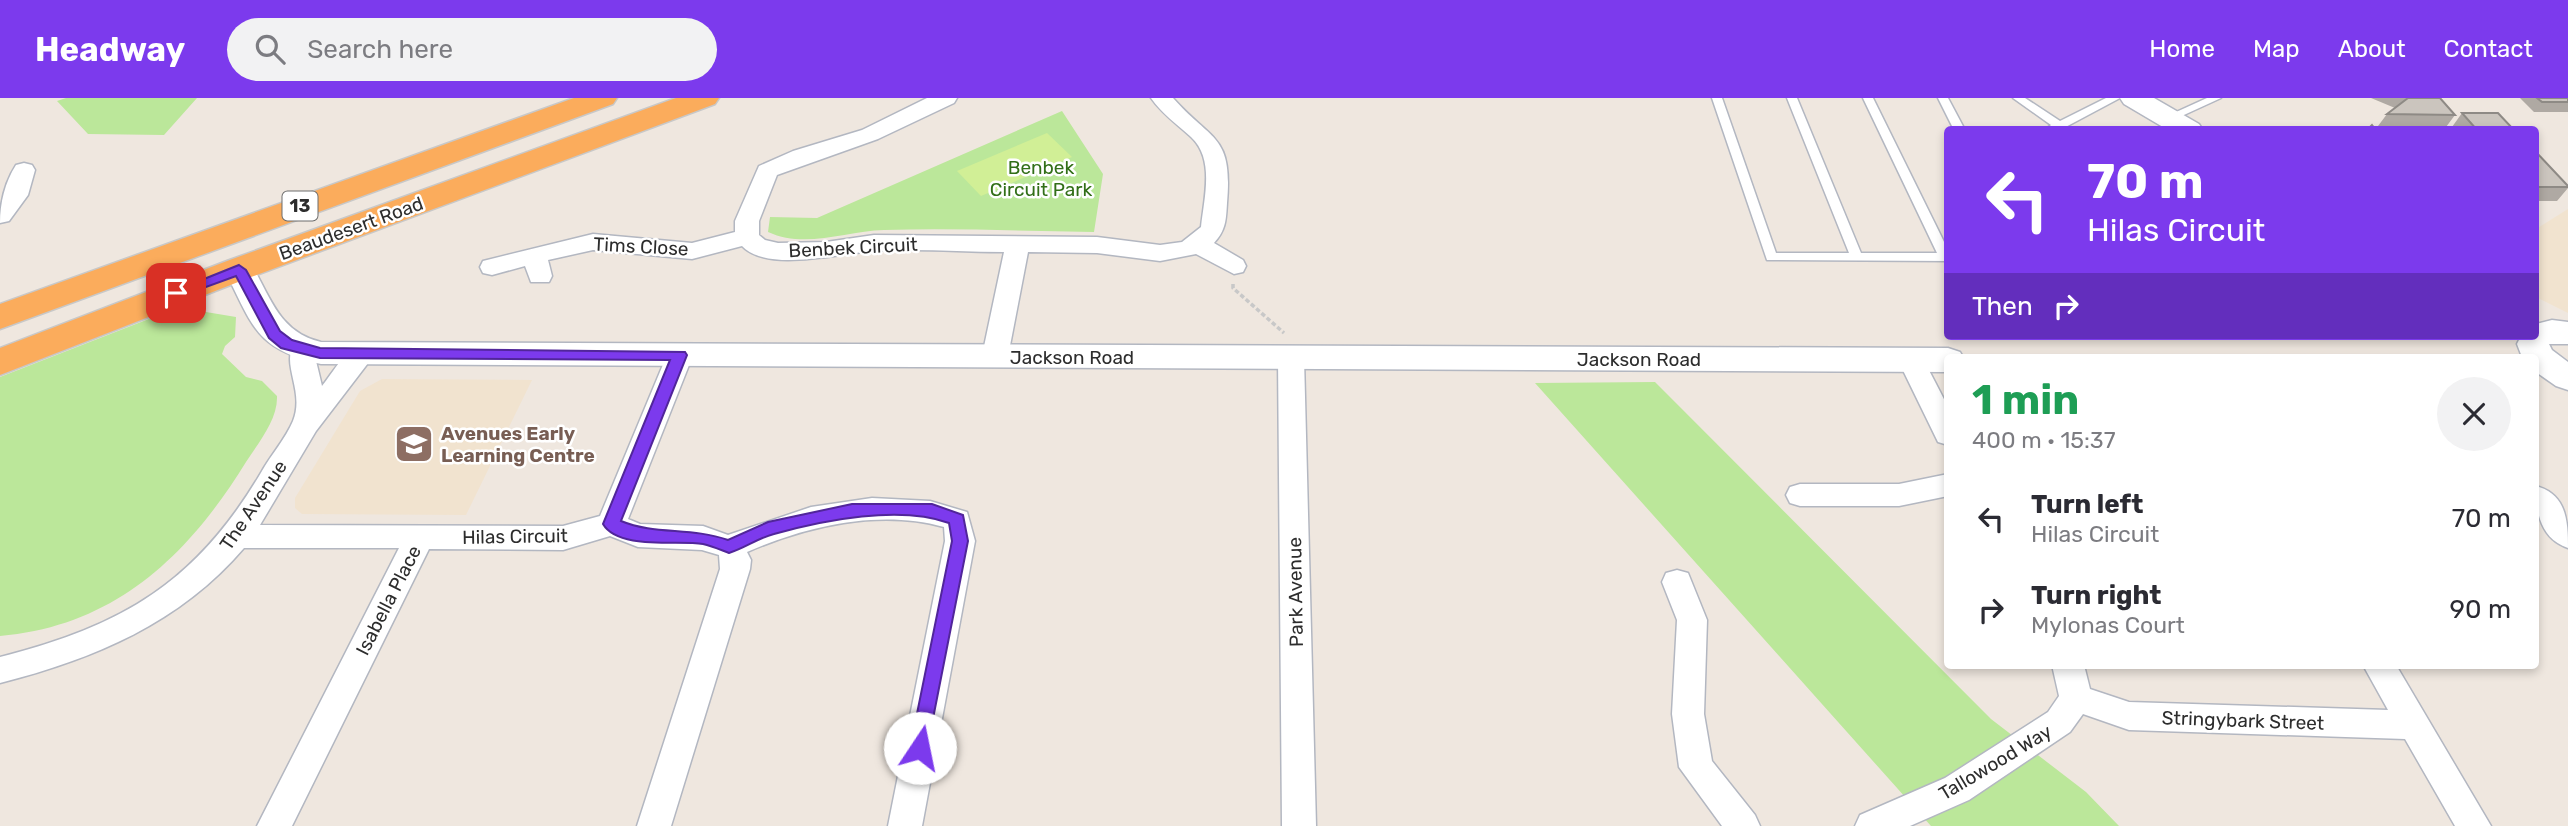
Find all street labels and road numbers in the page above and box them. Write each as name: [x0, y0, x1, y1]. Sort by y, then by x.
street label: Beaudesert Road: [276, 192, 426, 265]
road number: 13: [282, 192, 318, 220]
street label: Tims Close: [593, 233, 689, 260]
street label: Benbek Circuit: [788, 233, 919, 262]
street label: Jackson Road: [1010, 346, 1134, 369]
street label: Jackson Road: [1577, 348, 1701, 371]
street label: The Avenue: [215, 456, 292, 555]
street label: Hilas Circuit: [462, 524, 569, 549]
street label: Park Avenue: [1283, 537, 1308, 647]
street label: Isabella Place: [351, 541, 426, 659]
street label: Stringybark Street: [2161, 706, 2325, 735]
street label: Tallowood Way: [1935, 720, 2056, 805]

